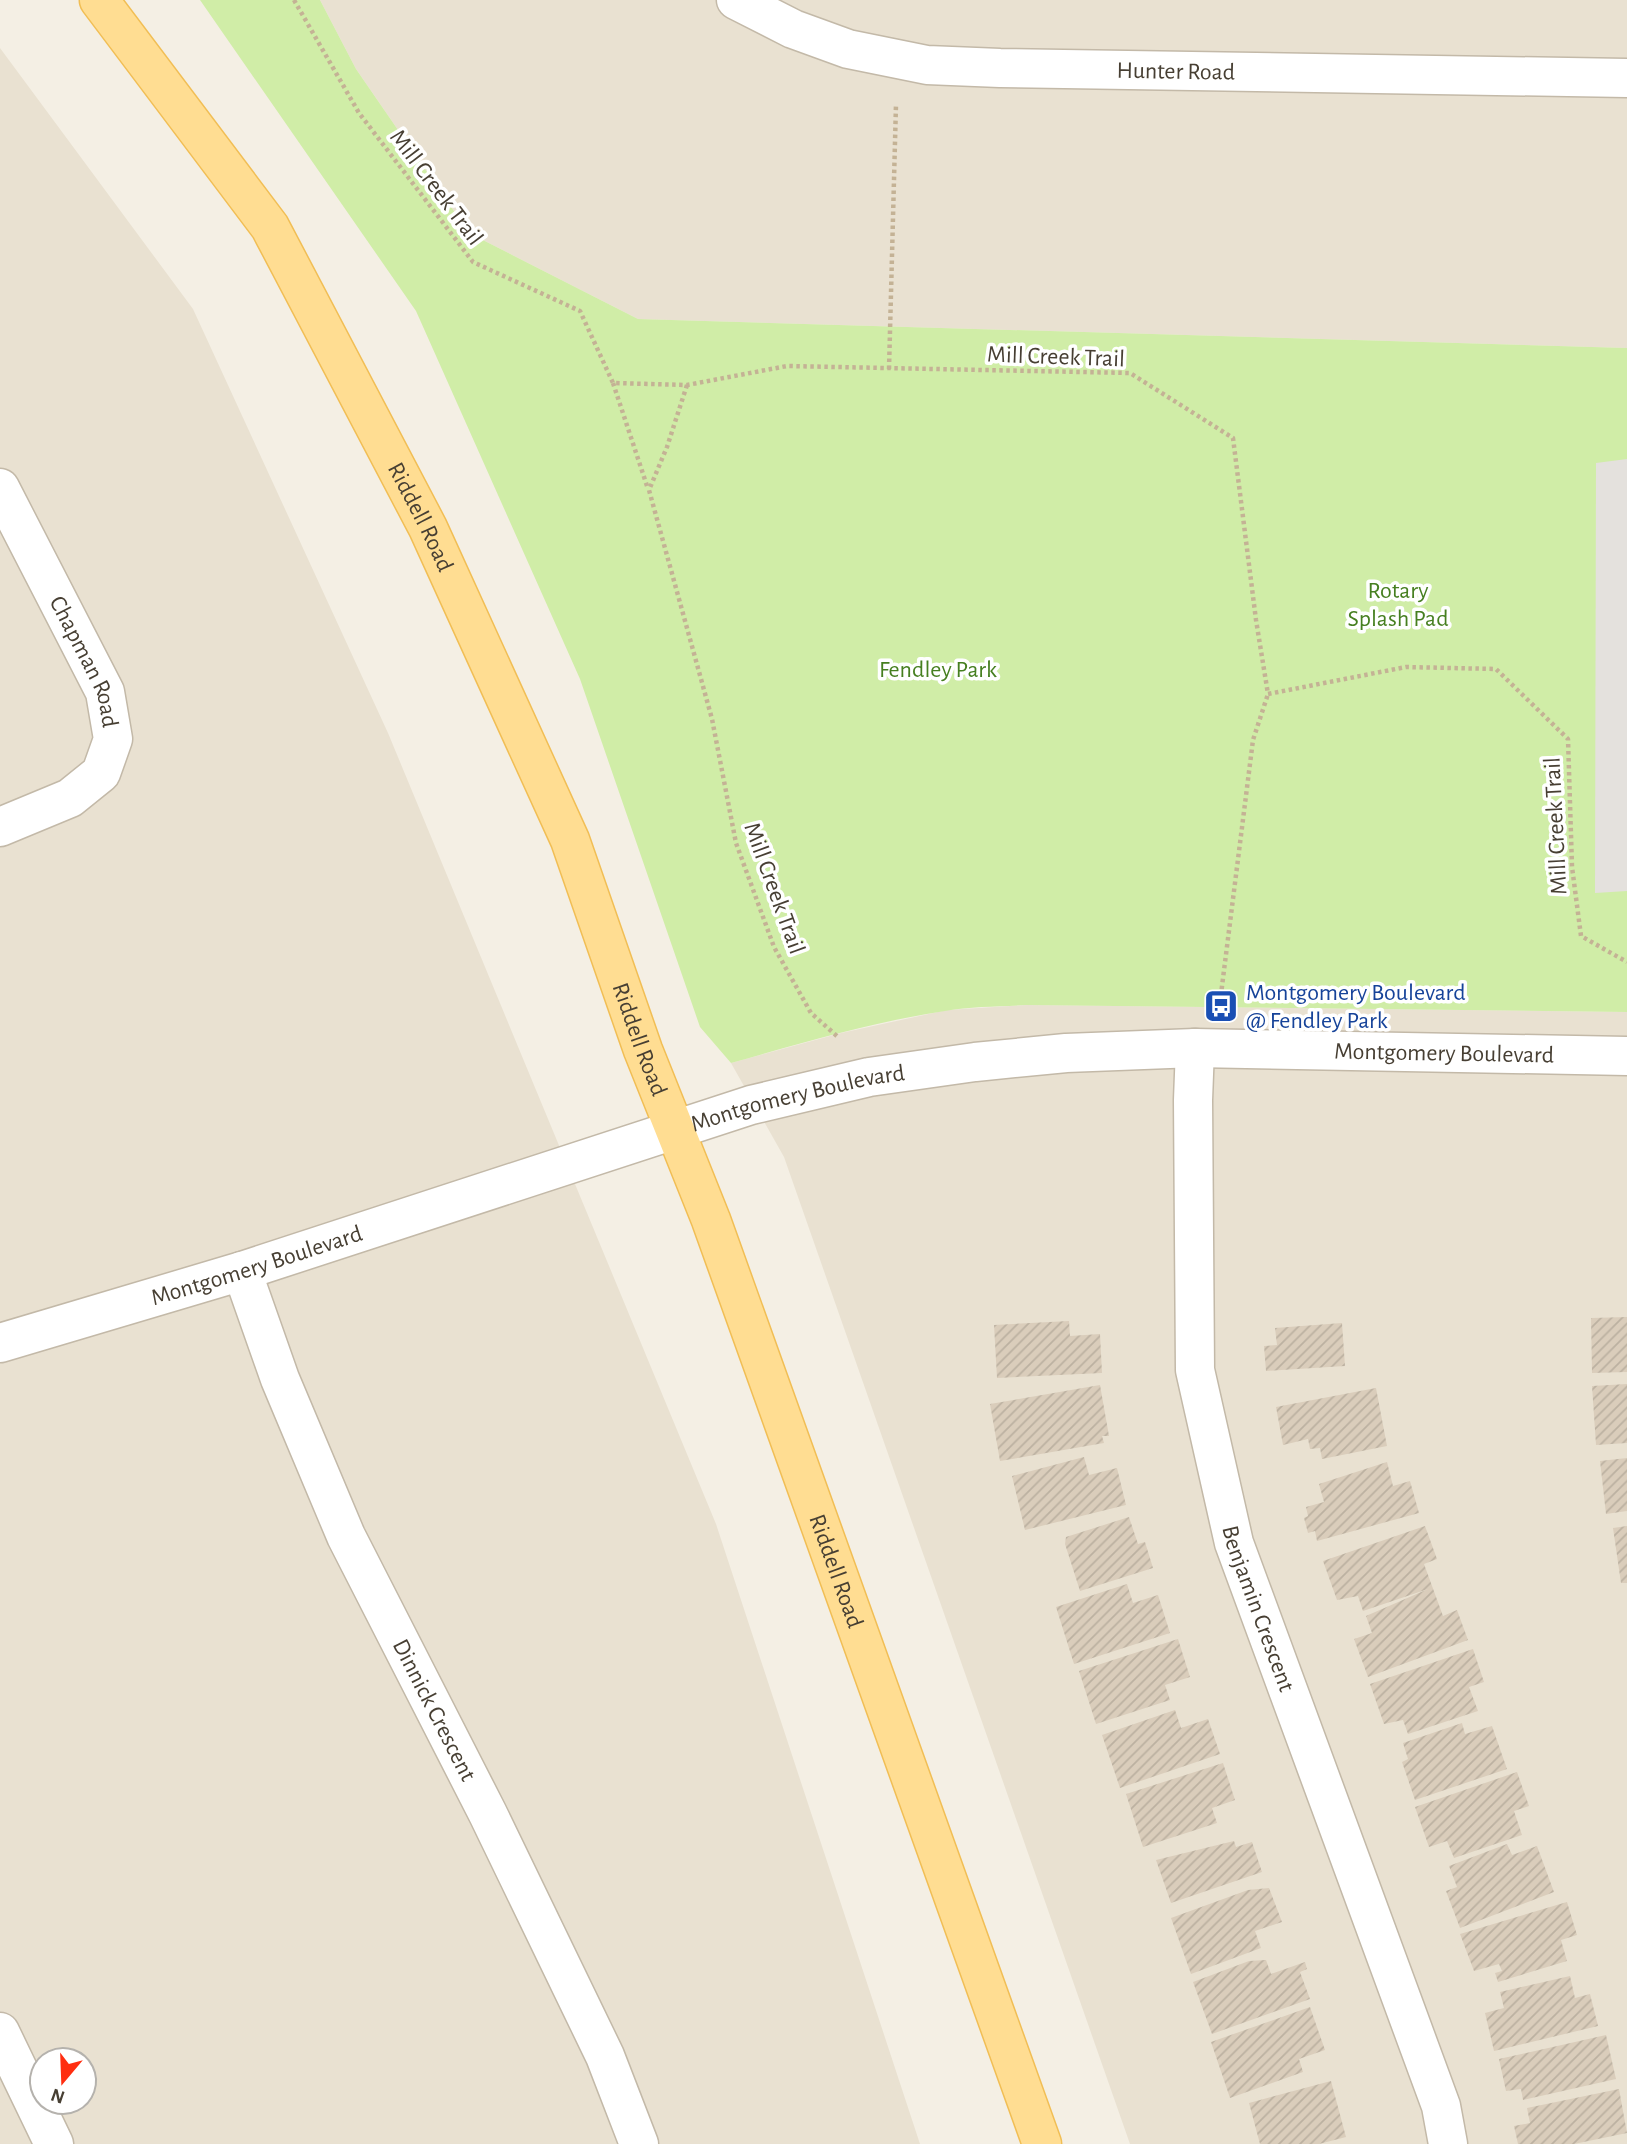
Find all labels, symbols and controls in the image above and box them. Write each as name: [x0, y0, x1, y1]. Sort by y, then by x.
street label: Hunter Road: [1116, 59, 1235, 85]
street label: Mill Creek Trail: [385, 125, 487, 250]
street label: Mill Creek Trail: [987, 343, 1125, 371]
street label: Riddell Road: [383, 459, 457, 575]
park label: Rotary Splash Pad: [1347, 579, 1449, 631]
street label: Chapman Road: [45, 592, 122, 729]
park label: Fendley Park: [879, 658, 997, 682]
street label: Mill Creek Trail: [1540, 756, 1572, 895]
street label: Mill Creek Trail: [739, 819, 809, 957]
street label: Riddell Road: [608, 980, 671, 1099]
place label: Montgomery Boulevard @ Fendley Park: [1246, 981, 1466, 1033]
bus stop icon: Montgomery Boulevard @ Fendley Park: [1202, 987, 1240, 1025]
street label: Montgomery Boulevard: [1334, 1040, 1554, 1068]
street label: Montgomery Boulevard: [688, 1061, 906, 1137]
street label: Montgomery Boulevard: [148, 1222, 365, 1310]
street label: Riddell Road: [804, 1511, 867, 1631]
street label: Benjamin Crescent: [1217, 1523, 1299, 1695]
street label: Dinnick Crescent: [388, 1635, 480, 1785]
north arrow: [28, 2046, 98, 2116]
text: N: [49, 2085, 67, 2107]

